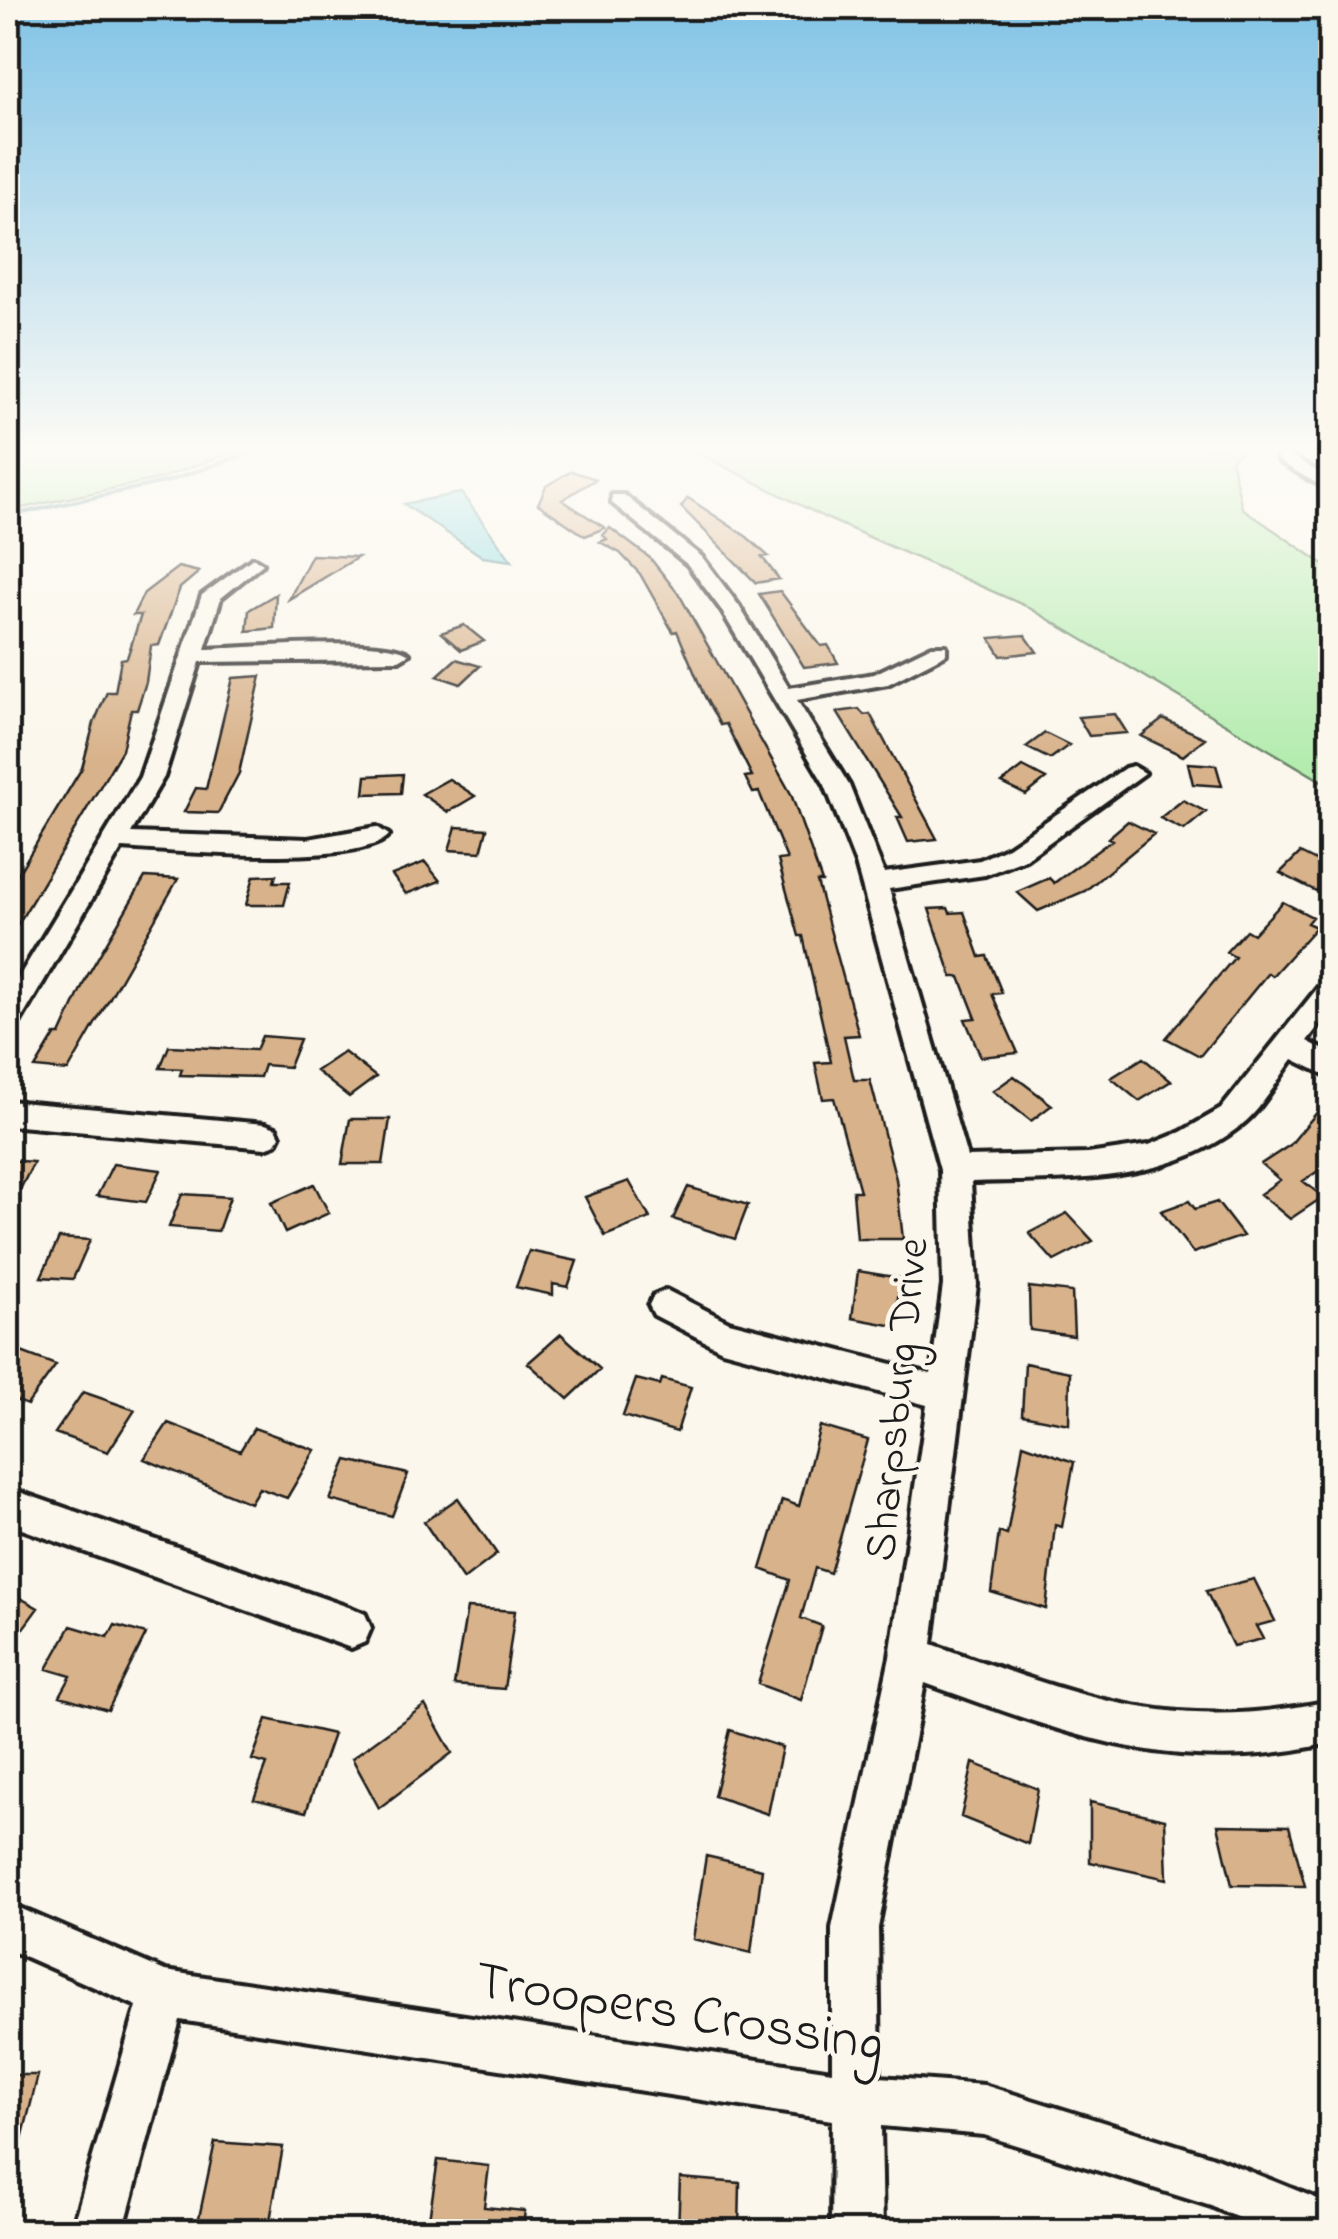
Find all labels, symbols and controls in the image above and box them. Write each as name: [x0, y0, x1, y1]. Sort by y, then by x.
street label: Sharpsburg Drive: [849, 1234, 950, 1565]
street label: Troopers Crossing: [469, 1943, 889, 2087]

